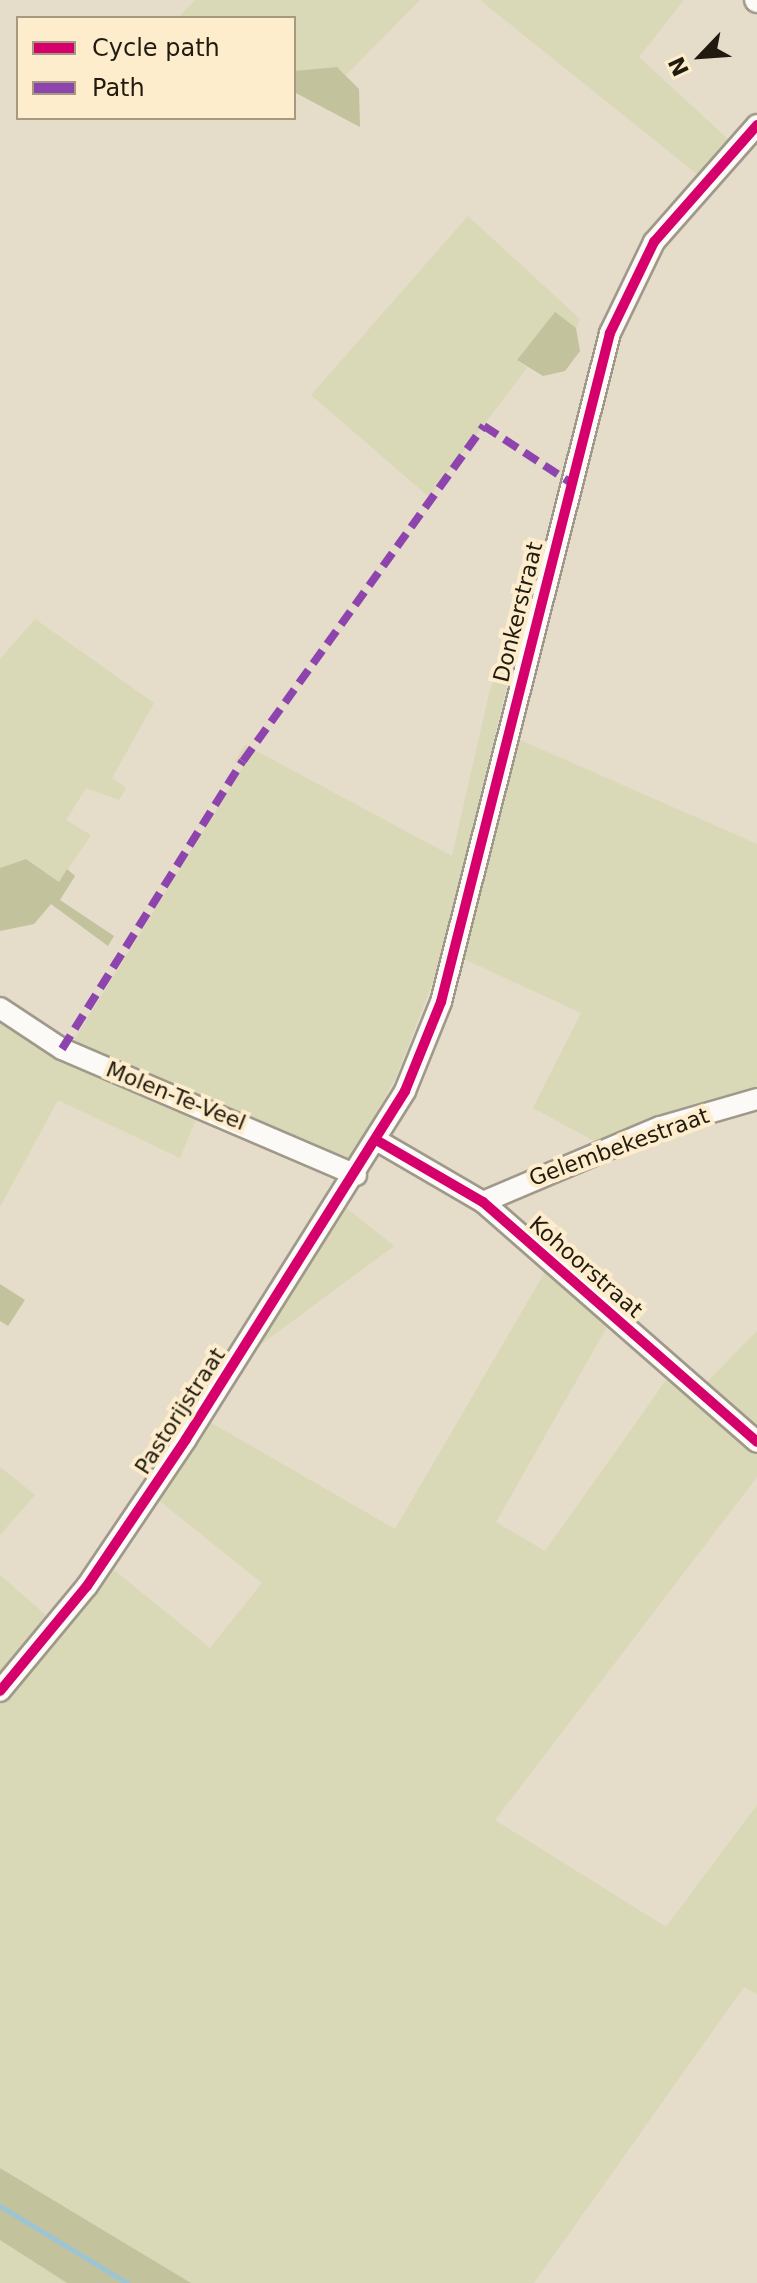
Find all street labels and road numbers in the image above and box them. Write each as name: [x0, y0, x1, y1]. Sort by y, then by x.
street label: Donkerstraat: [488, 539, 548, 685]
street label: Molen-Te-Veel: [102, 1056, 250, 1136]
street label: Gelembekestraat: [526, 1102, 712, 1192]
street label: Kohoorstraat: [524, 1211, 648, 1323]
street label: Pastorijstraat: [129, 1343, 231, 1479]

